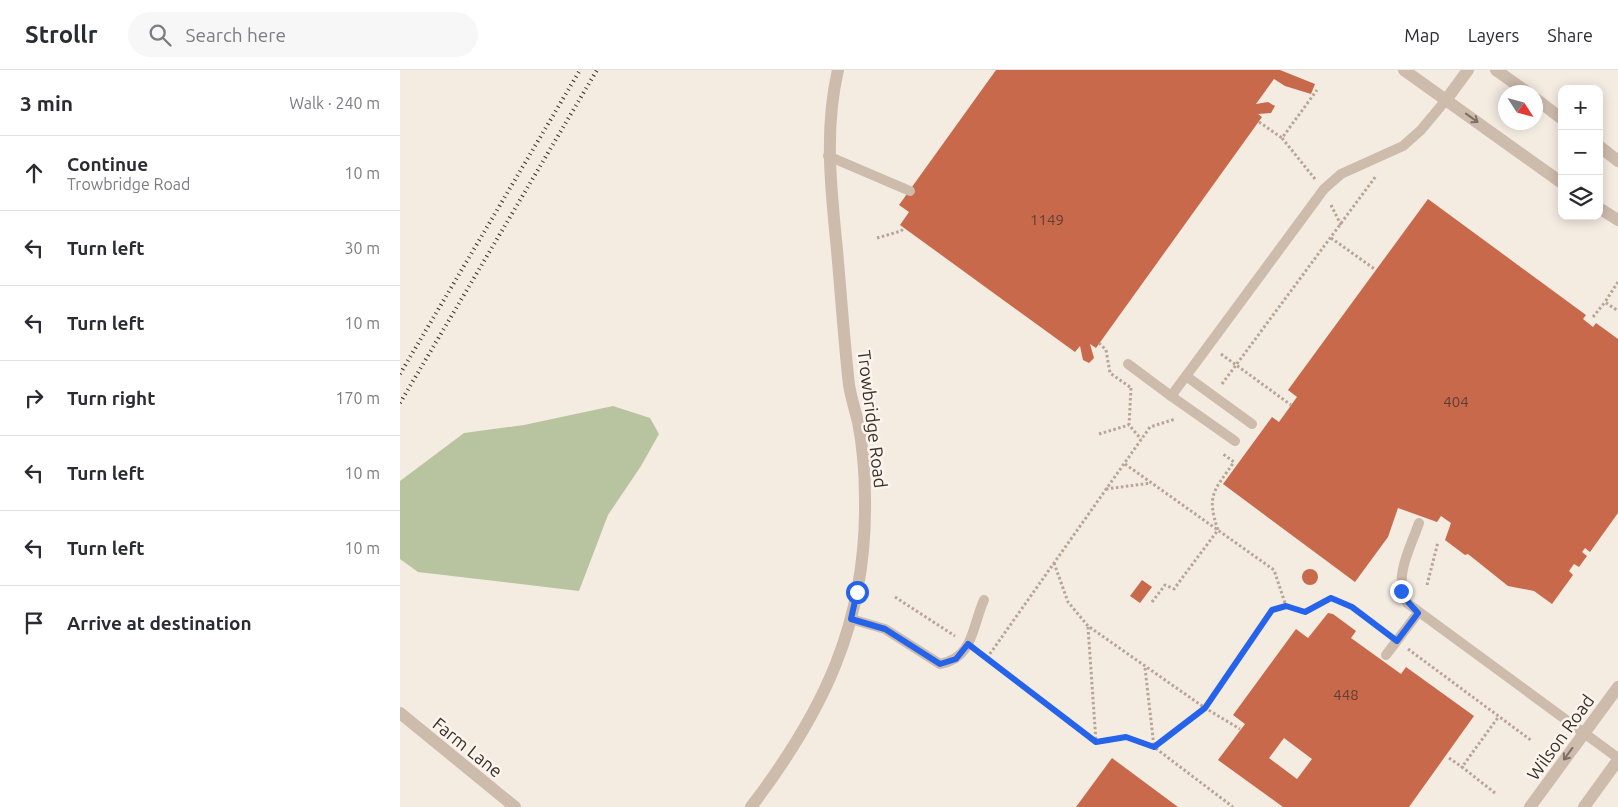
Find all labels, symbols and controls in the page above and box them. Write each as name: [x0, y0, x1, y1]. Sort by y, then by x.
search box: [128, 12, 478, 57]
text: Strollr: [25, 21, 98, 48]
icon: search: [146, 21, 174, 49]
text: Search here: [186, 24, 286, 46]
text: Map: [1404, 25, 1440, 45]
text: Layers: [1468, 25, 1519, 45]
text: Share: [1547, 25, 1593, 45]
north arrow: [1498, 85, 1543, 130]
map controls: [1558, 85, 1603, 220]
button: +: [1558, 85, 1603, 130]
text: 3 min: [20, 91, 73, 115]
text: Walk · 240 m: [289, 94, 380, 112]
one-way arrow: [1465, 113, 1479, 123]
button: −: [1558, 130, 1603, 175]
text: Continue: [67, 153, 148, 175]
icon: ahead: [20, 159, 48, 187]
text: 10 m: [344, 164, 380, 182]
text: Trowbridge Road: [67, 175, 190, 193]
button: layers: [1558, 175, 1603, 220]
house number: 1149: [1030, 211, 1064, 228]
icon: left: [20, 234, 48, 262]
text: Turn left: [67, 237, 145, 259]
text: 30 m: [344, 239, 380, 257]
icon: left: [20, 309, 48, 337]
text: Turn left: [67, 312, 145, 334]
text: 10 m: [344, 314, 380, 332]
street label: Trowbridge Road: [855, 349, 891, 489]
icon: right: [20, 384, 48, 412]
text: Turn right: [67, 387, 155, 409]
text: 170 m: [335, 389, 380, 407]
house number: 404: [1443, 393, 1469, 410]
icon: left: [20, 459, 48, 487]
text: Turn left: [67, 462, 145, 484]
text: 10 m: [344, 464, 380, 482]
icon: left: [20, 534, 48, 562]
text: Turn left: [67, 537, 145, 559]
text: 10 m: [344, 539, 380, 557]
route end: [1390, 580, 1413, 603]
route start: [846, 581, 869, 604]
icon: arrive: [20, 609, 48, 637]
text: Arrive at destination: [67, 612, 252, 634]
house number: 448: [1333, 686, 1359, 703]
street label: Wilson Road: [1522, 691, 1598, 783]
street label: Farm Lane: [429, 713, 507, 781]
one-way arrow: [1563, 747, 1573, 761]

